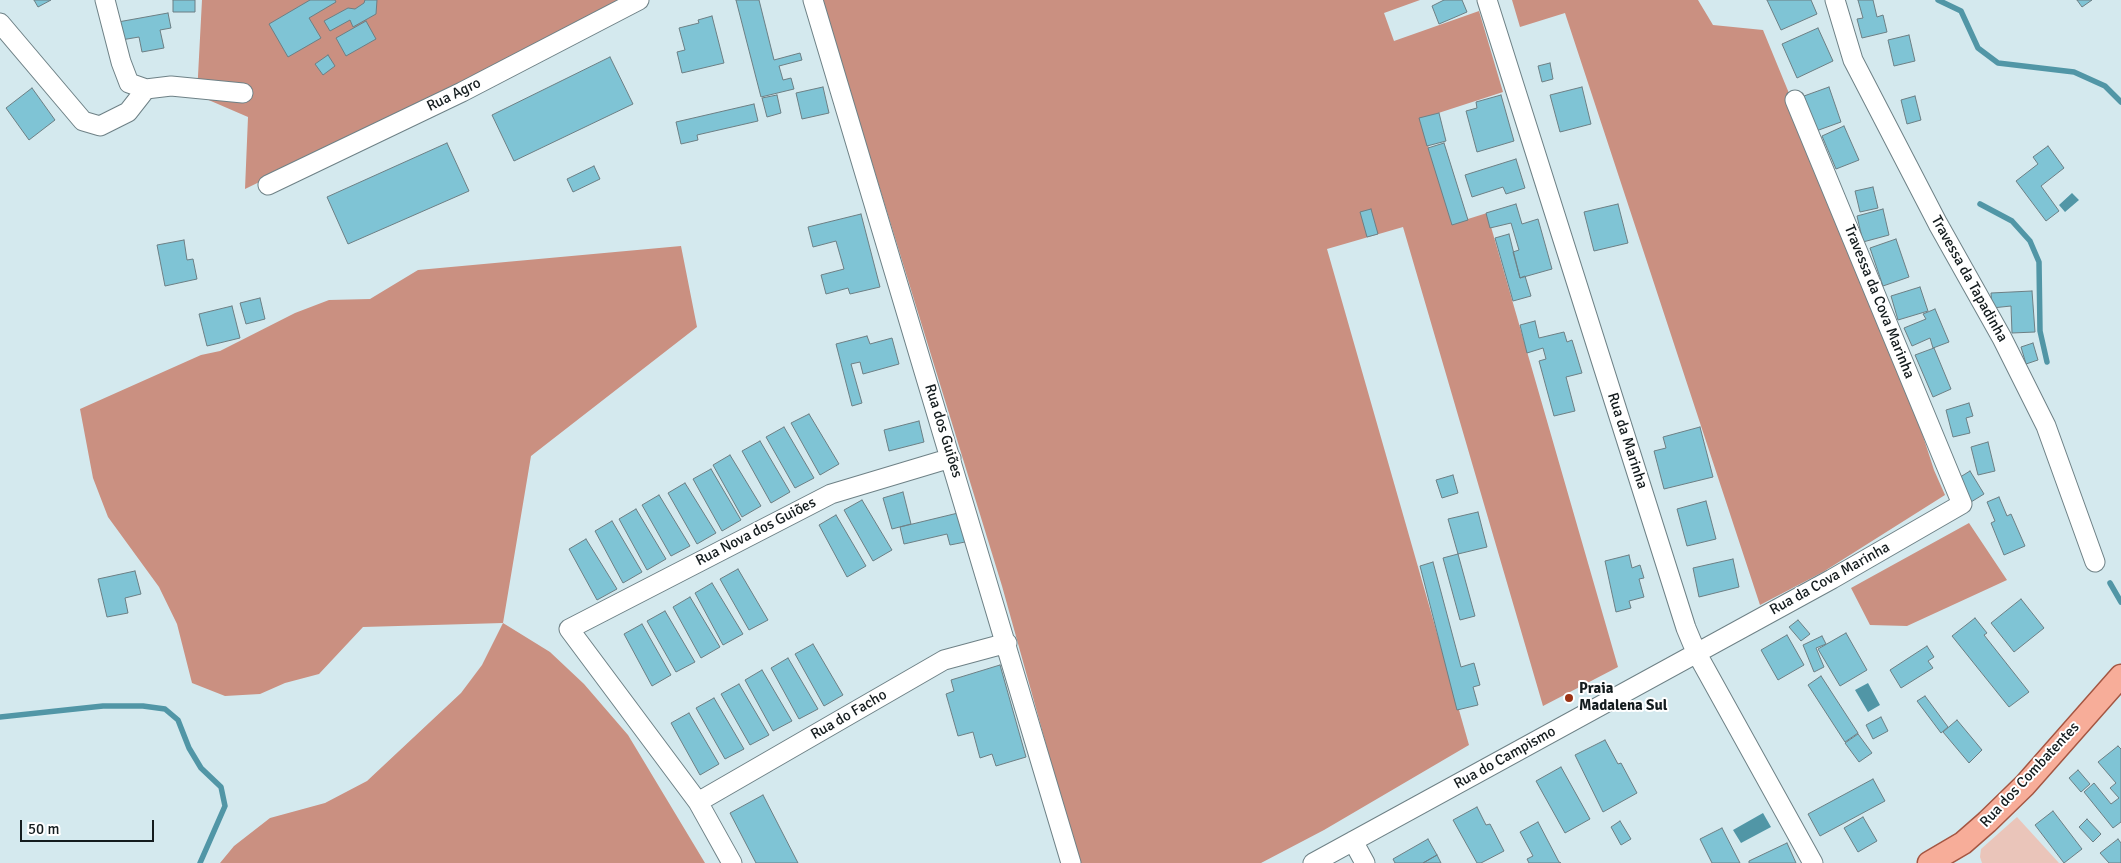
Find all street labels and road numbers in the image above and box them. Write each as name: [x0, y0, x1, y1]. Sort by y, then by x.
street label: Rua Agro: [424, 74, 484, 116]
street label: Travessa da Tapadinha: [1927, 213, 2011, 345]
street label: Travessa da Cova Marinha: [1840, 222, 1918, 382]
street label: Rua dos Guiões: [920, 382, 966, 480]
street label: Rua da Marinha: [1603, 391, 1651, 491]
street label: Rua Nova dos Guiões: [693, 494, 819, 570]
street label: Rua da Cova Marinha: [1767, 539, 1893, 619]
street label: Rua do Facho: [808, 686, 890, 744]
street label: Rua dos Combatentes: [1977, 719, 2083, 831]
street label: Rua do Campismo: [1451, 723, 1559, 793]

